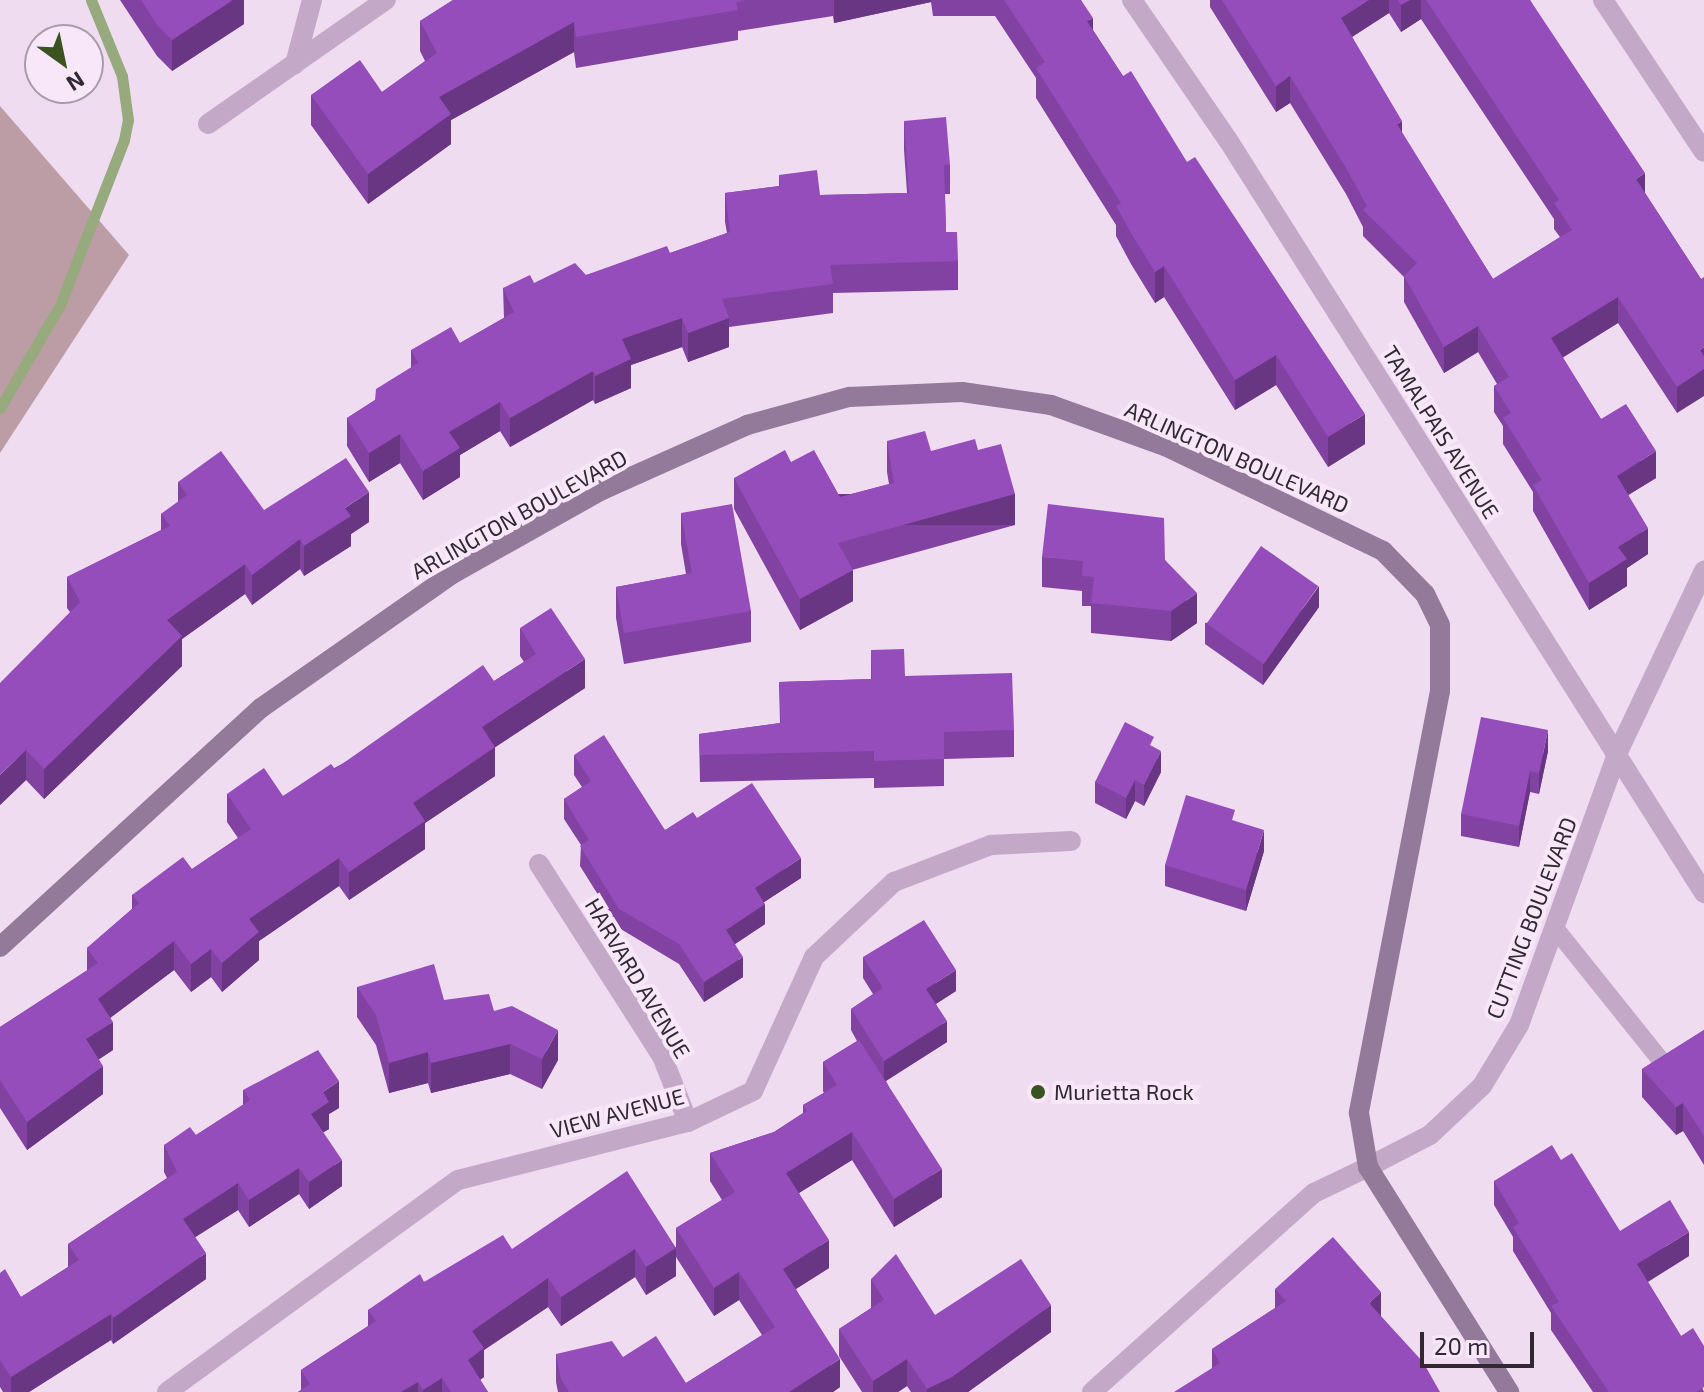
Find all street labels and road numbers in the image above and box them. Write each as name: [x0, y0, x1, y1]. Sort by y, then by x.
street label: TAMALPAIS AVENUE: [1377, 340, 1505, 524]
street label: ARLINGTON BOULEVARD: [1121, 396, 1353, 518]
street label: ARLINGTON BOULEVARD: [407, 444, 631, 584]
street label: CUTTING BOULEVARD: [1480, 813, 1582, 1023]
street label: HARVARD AVENUE: [580, 893, 696, 1063]
street label: VIEW AVENUE: [547, 1082, 687, 1144]

